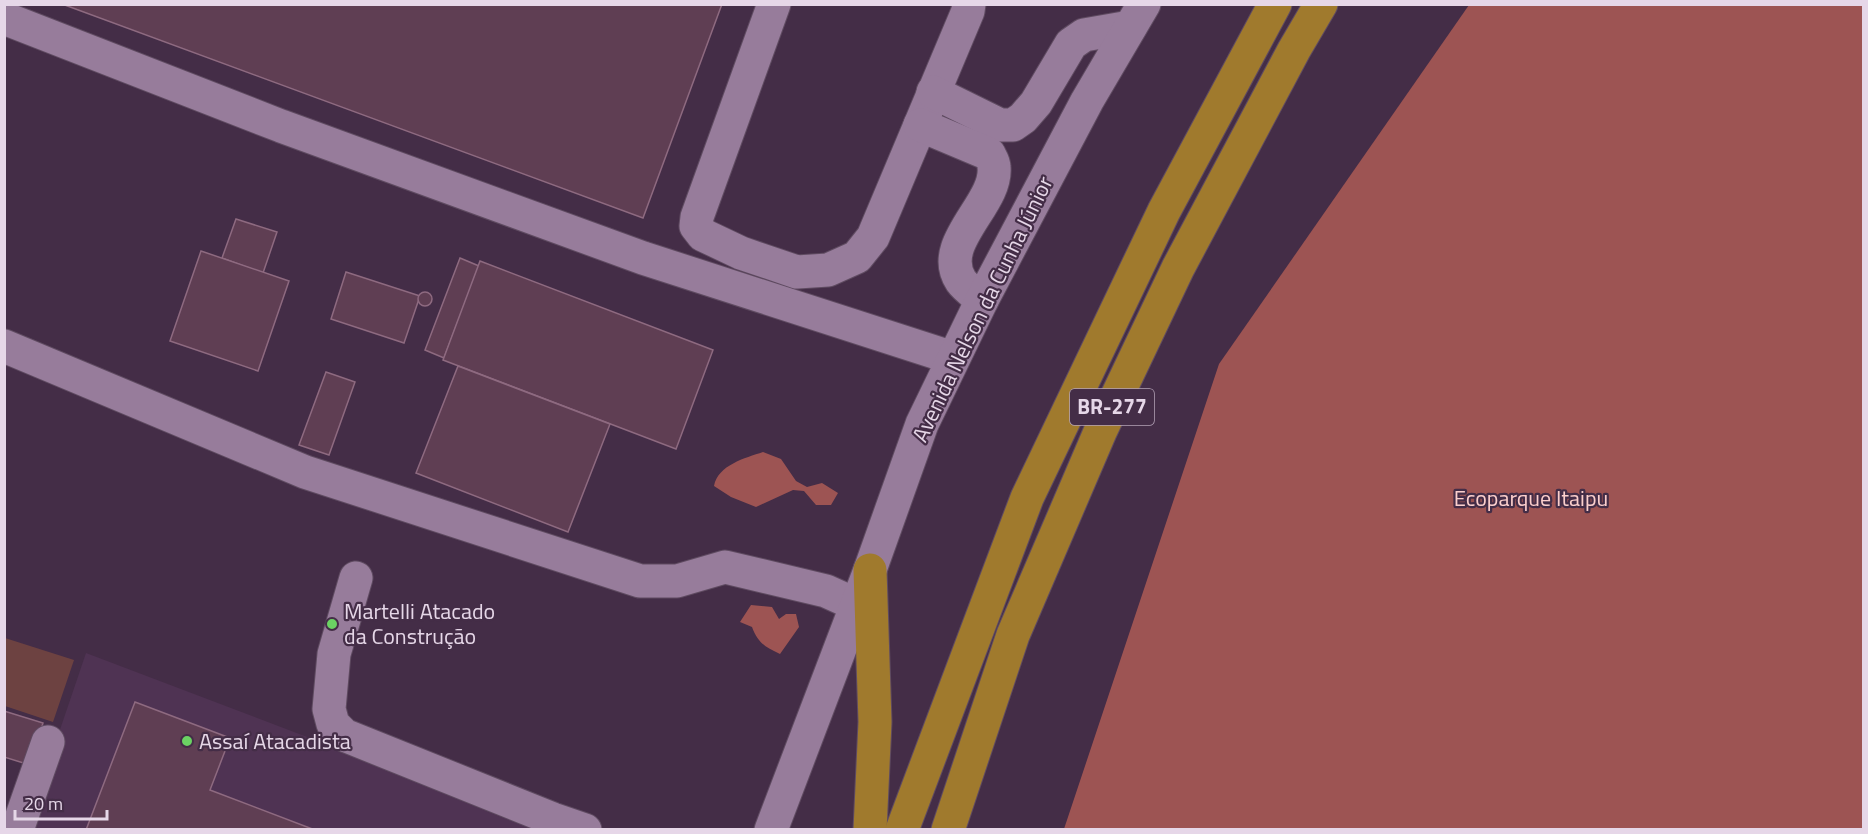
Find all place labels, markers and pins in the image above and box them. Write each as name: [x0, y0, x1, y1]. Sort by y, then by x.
place label: Martelli Atacado da Construção: [344, 594, 495, 653]
marker: Martelli Atacado da Construção: [325, 617, 339, 631]
place label: Assaí Atacadista: [199, 724, 351, 758]
marker: Assaí Atacadista: [180, 734, 194, 748]

